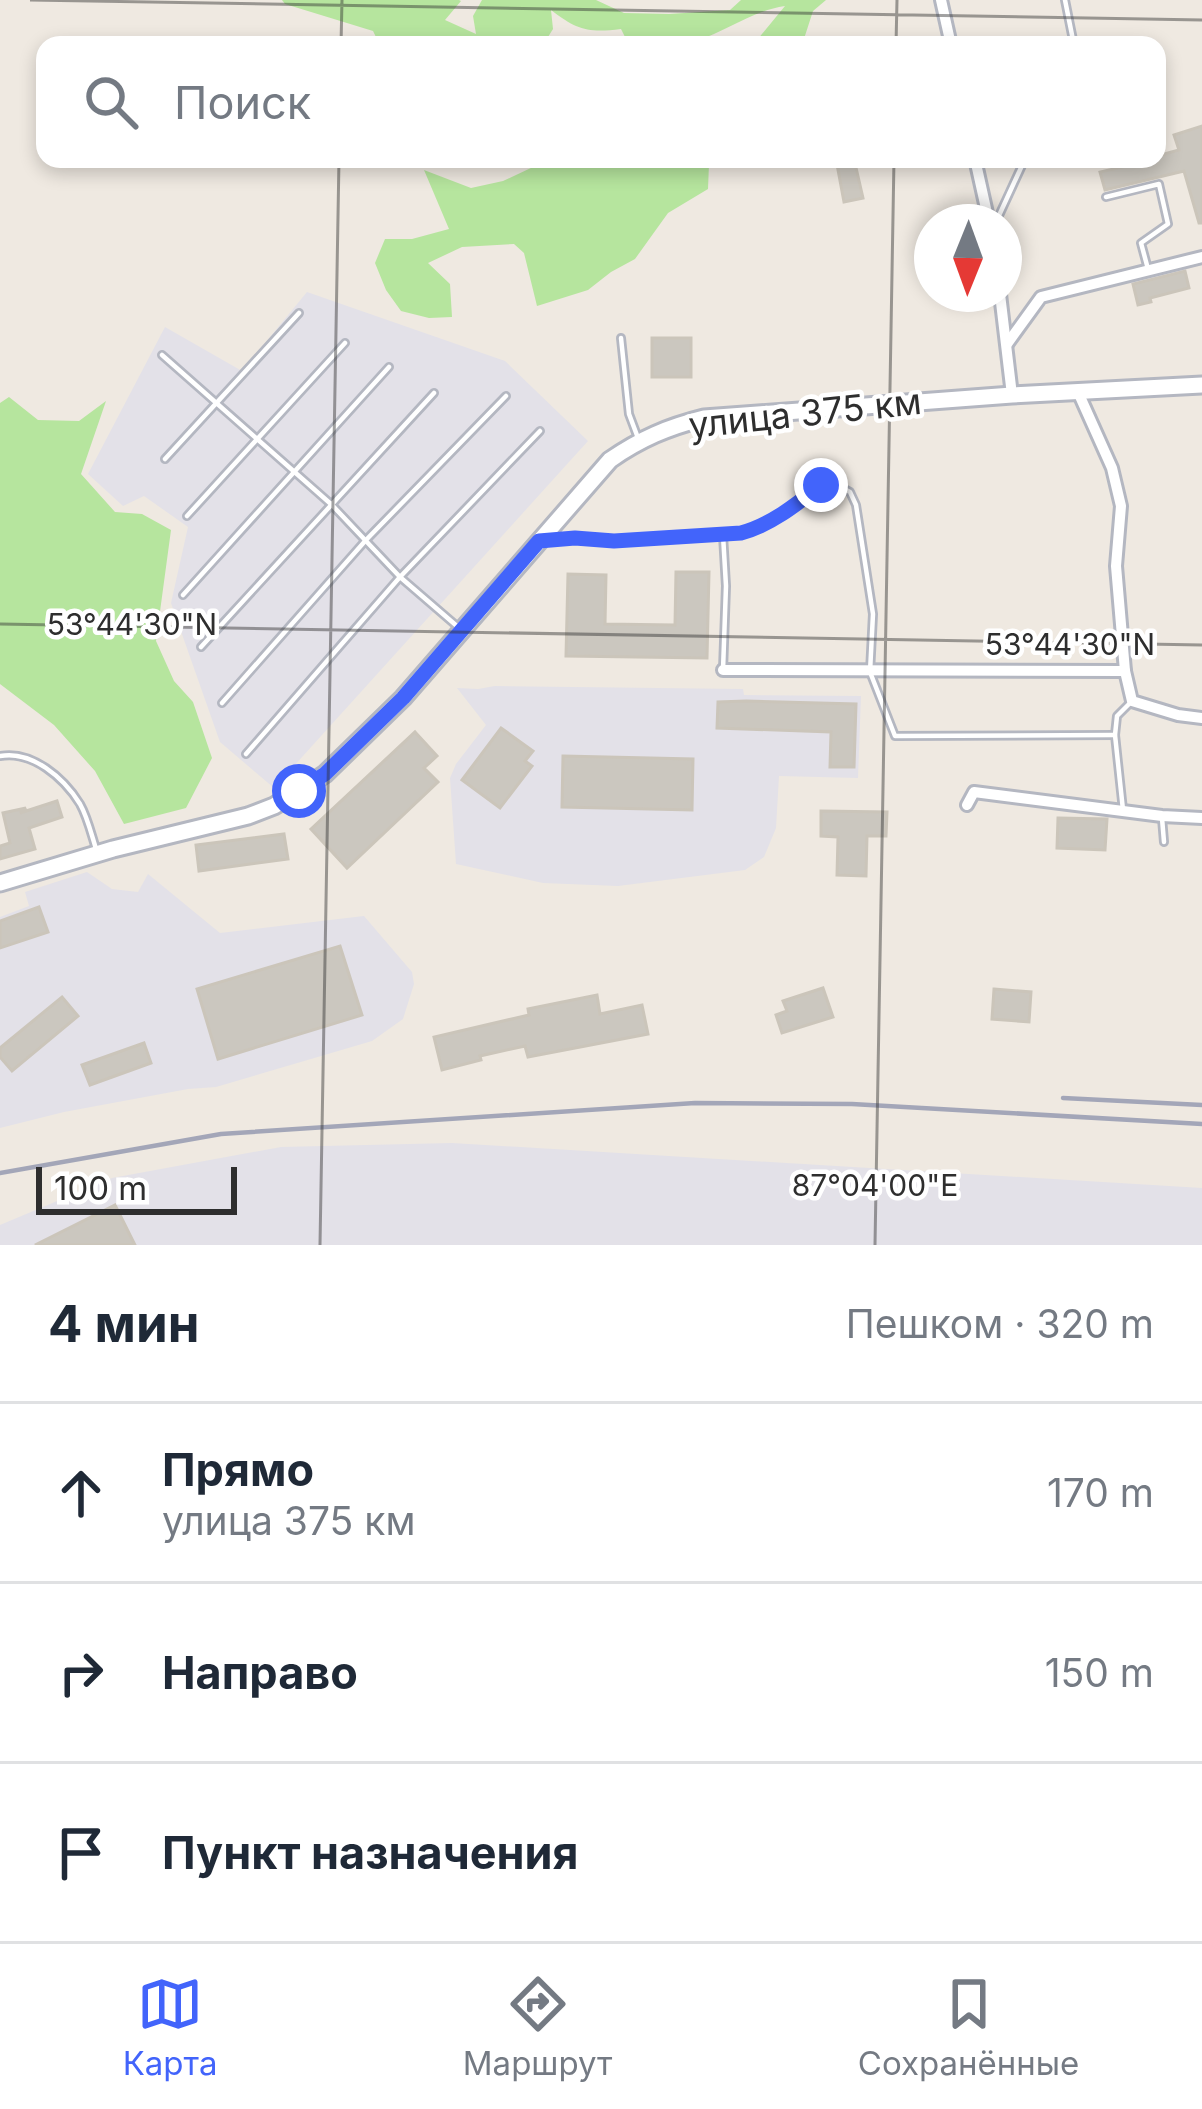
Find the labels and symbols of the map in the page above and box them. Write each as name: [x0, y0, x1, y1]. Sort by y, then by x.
north arrow: [914, 204, 1022, 312]
street label: улица 375 км: [686, 379, 924, 447]
route end: [794, 458, 848, 512]
text: 53°44'30"N: [47, 606, 217, 642]
text: 53°44'30"N: [985, 626, 1155, 662]
route start: [272, 764, 326, 818]
scale bar: [36, 1161, 237, 1214]
text: 87°04'00"E: [792, 1167, 958, 1203]

